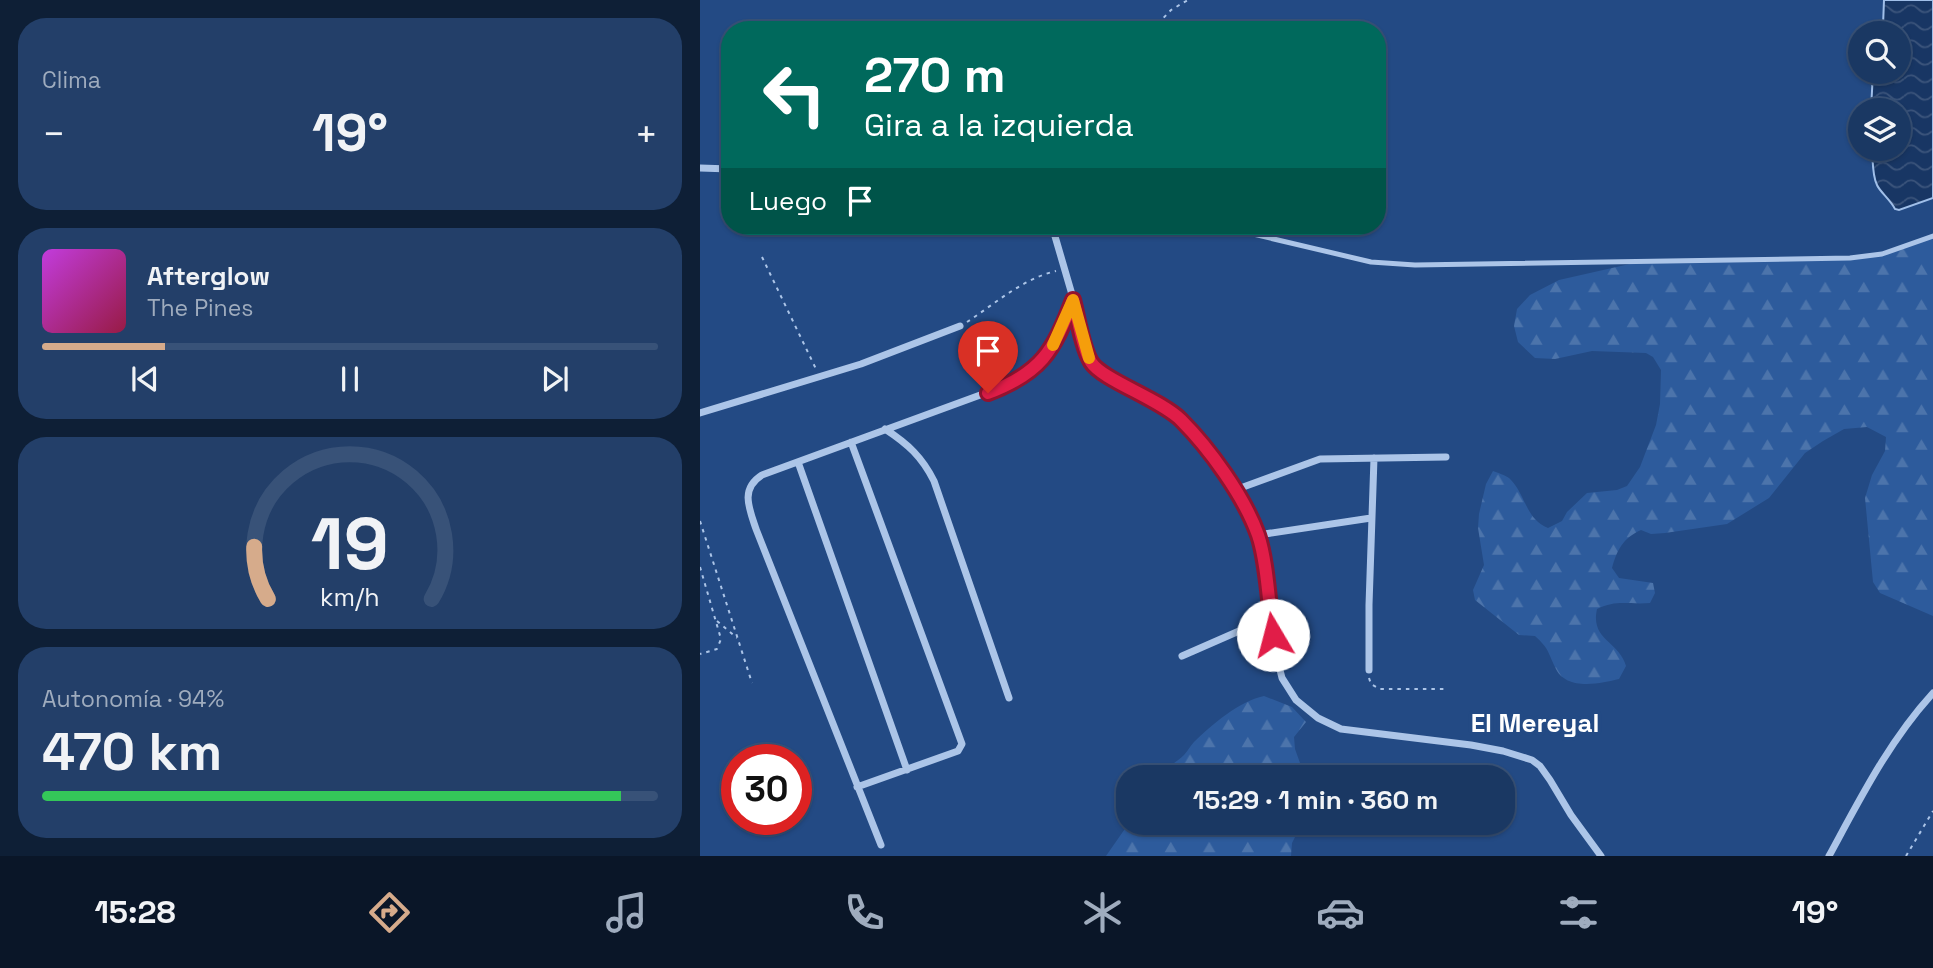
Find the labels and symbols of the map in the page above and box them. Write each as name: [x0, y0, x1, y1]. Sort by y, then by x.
pin: [958, 321, 1018, 393]
position arrow: [1236, 598, 1310, 672]
district label: El Mereyal: [1471, 706, 1599, 740]
speed limit sign: 30: [721, 744, 812, 835]

